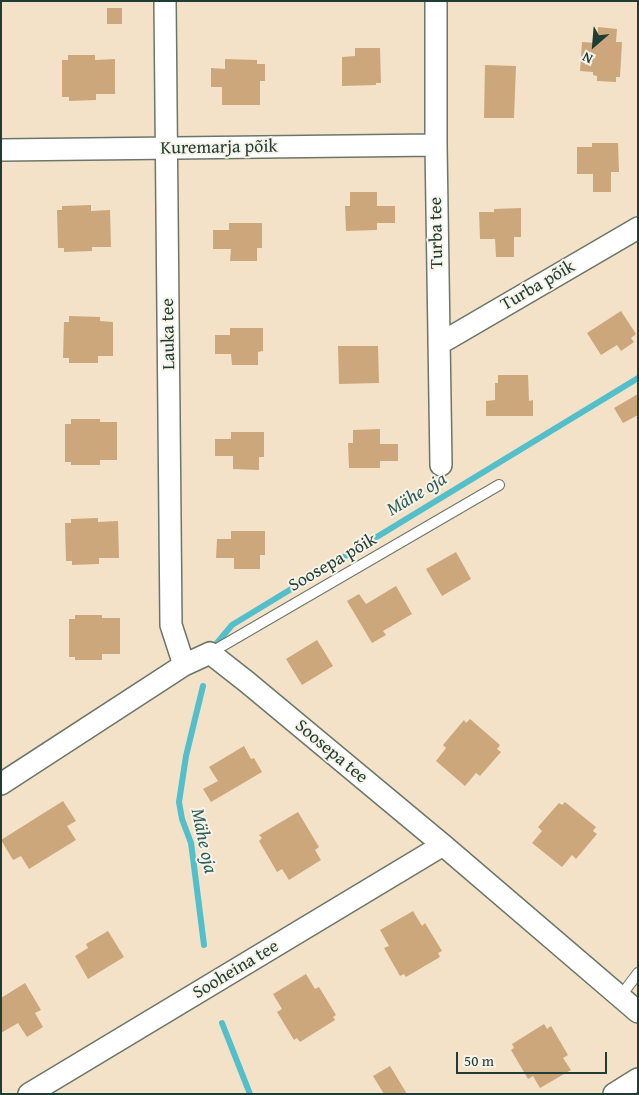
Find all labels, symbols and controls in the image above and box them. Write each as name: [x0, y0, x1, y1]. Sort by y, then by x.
north arrow: [569, 20, 619, 70]
text: N: [578, 47, 596, 69]
street label: Kuremarja põik: [160, 136, 278, 160]
street label: Turba tee: [426, 197, 448, 269]
street label: Turba põik: [497, 256, 579, 316]
street label: Lauka tee: [158, 298, 180, 370]
water label: Mähe oja: [383, 468, 451, 522]
street label: Soosepa põik: [285, 529, 381, 597]
street label: Soosepa tee: [290, 715, 372, 789]
water label: Mähe oja: [185, 806, 221, 876]
street label: Sooheina tee: [189, 936, 283, 1004]
scale bar: [459, 1042, 610, 1074]
text: 50 m: [464, 1050, 494, 1071]

